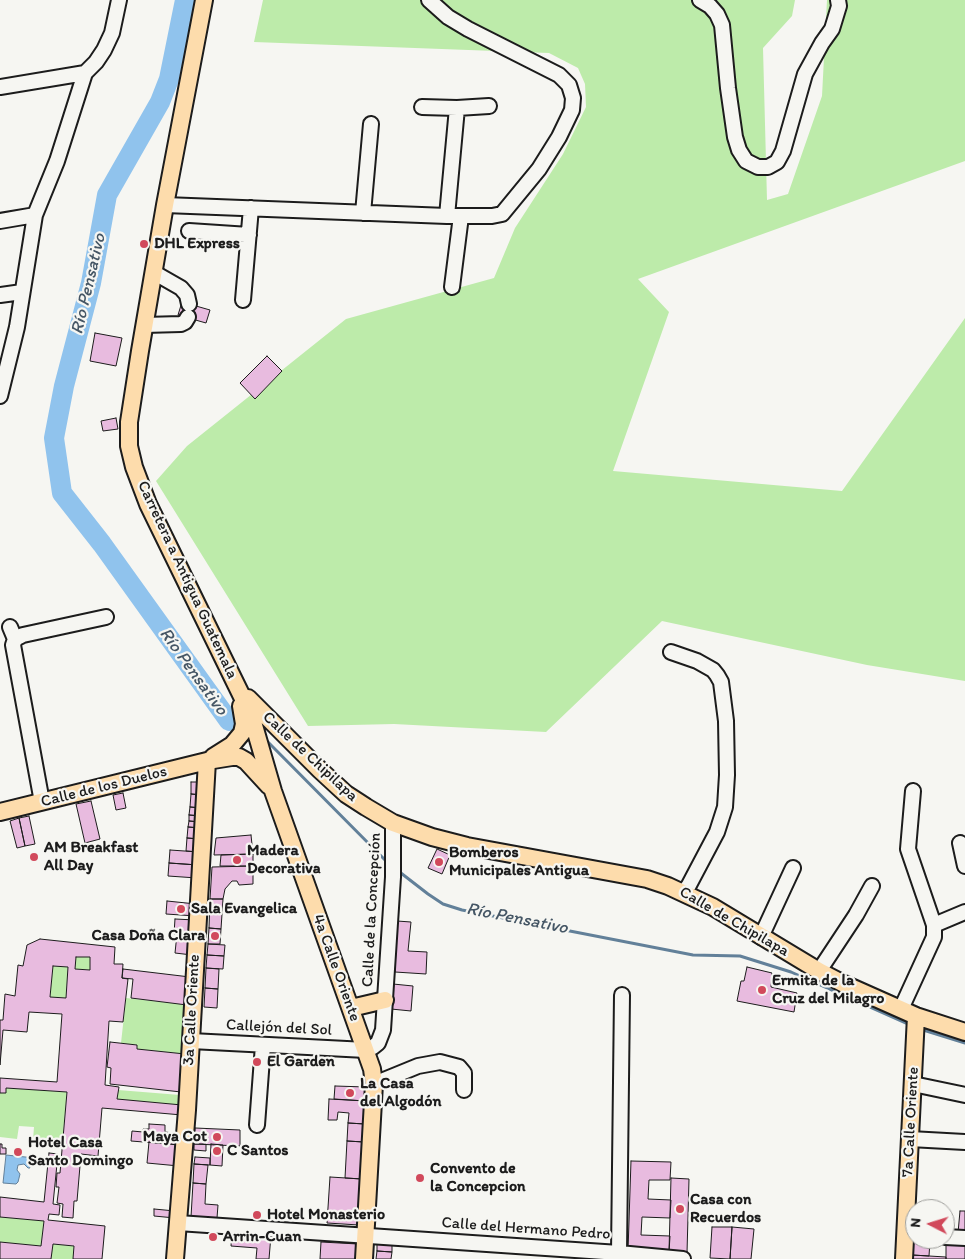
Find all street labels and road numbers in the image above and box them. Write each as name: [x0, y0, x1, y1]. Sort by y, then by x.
street label: Carretera a Antigua Guatemala: [133, 478, 241, 682]
street label: Calle de Chipilapa: [258, 708, 362, 806]
street label: Calle de los Duelos: [39, 762, 169, 812]
street label: Calle de la Concepción: [358, 832, 386, 988]
street label: Calle de Chipilapa: [676, 883, 792, 961]
street label: 4a Calle Oriente: [308, 912, 364, 1024]
street label: 3a Calle Oriente: [179, 954, 205, 1066]
street label: Callejón del Sol: [225, 1016, 333, 1040]
street label: 7a Calle Oriente: [899, 1066, 923, 1178]
street label: Calle del Hermano Pedro: [441, 1214, 611, 1244]

